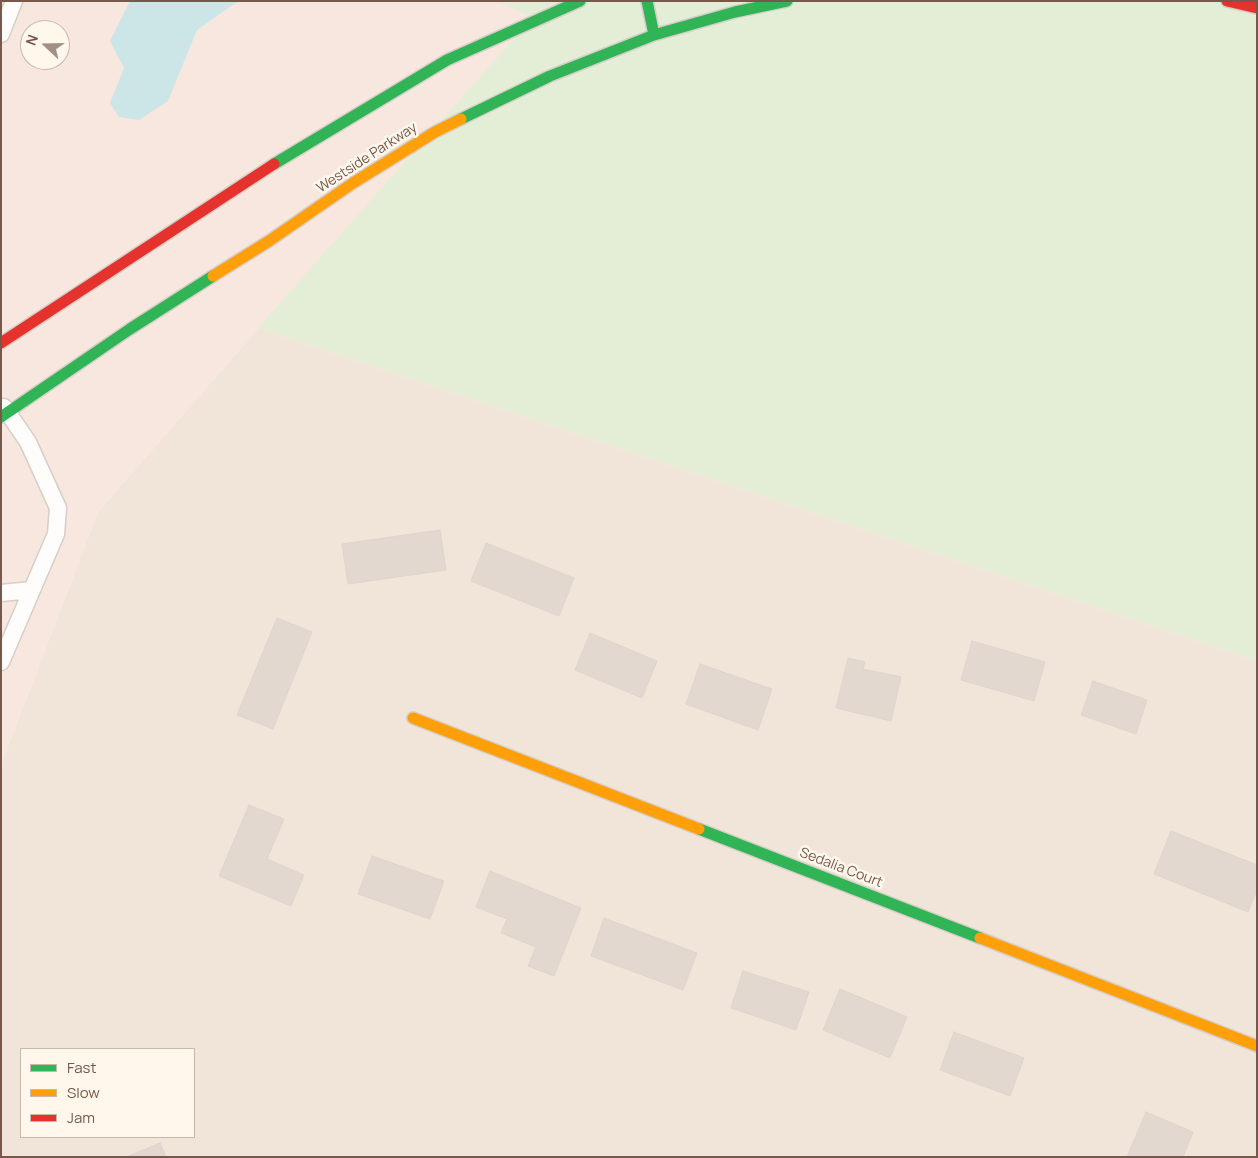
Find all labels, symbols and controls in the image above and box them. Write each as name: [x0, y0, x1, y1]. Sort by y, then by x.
north arrow: [20, 20, 70, 70]
text: N: [21, 32, 42, 48]
street label: Westside Parkway: [314, 119, 420, 197]
street label: Sedalia Court: [797, 845, 885, 891]
legend: [20, 1048, 195, 1138]
text: Fast: [67, 1057, 96, 1078]
text: Slow: [67, 1082, 100, 1103]
text: Jam: [67, 1107, 95, 1128]

